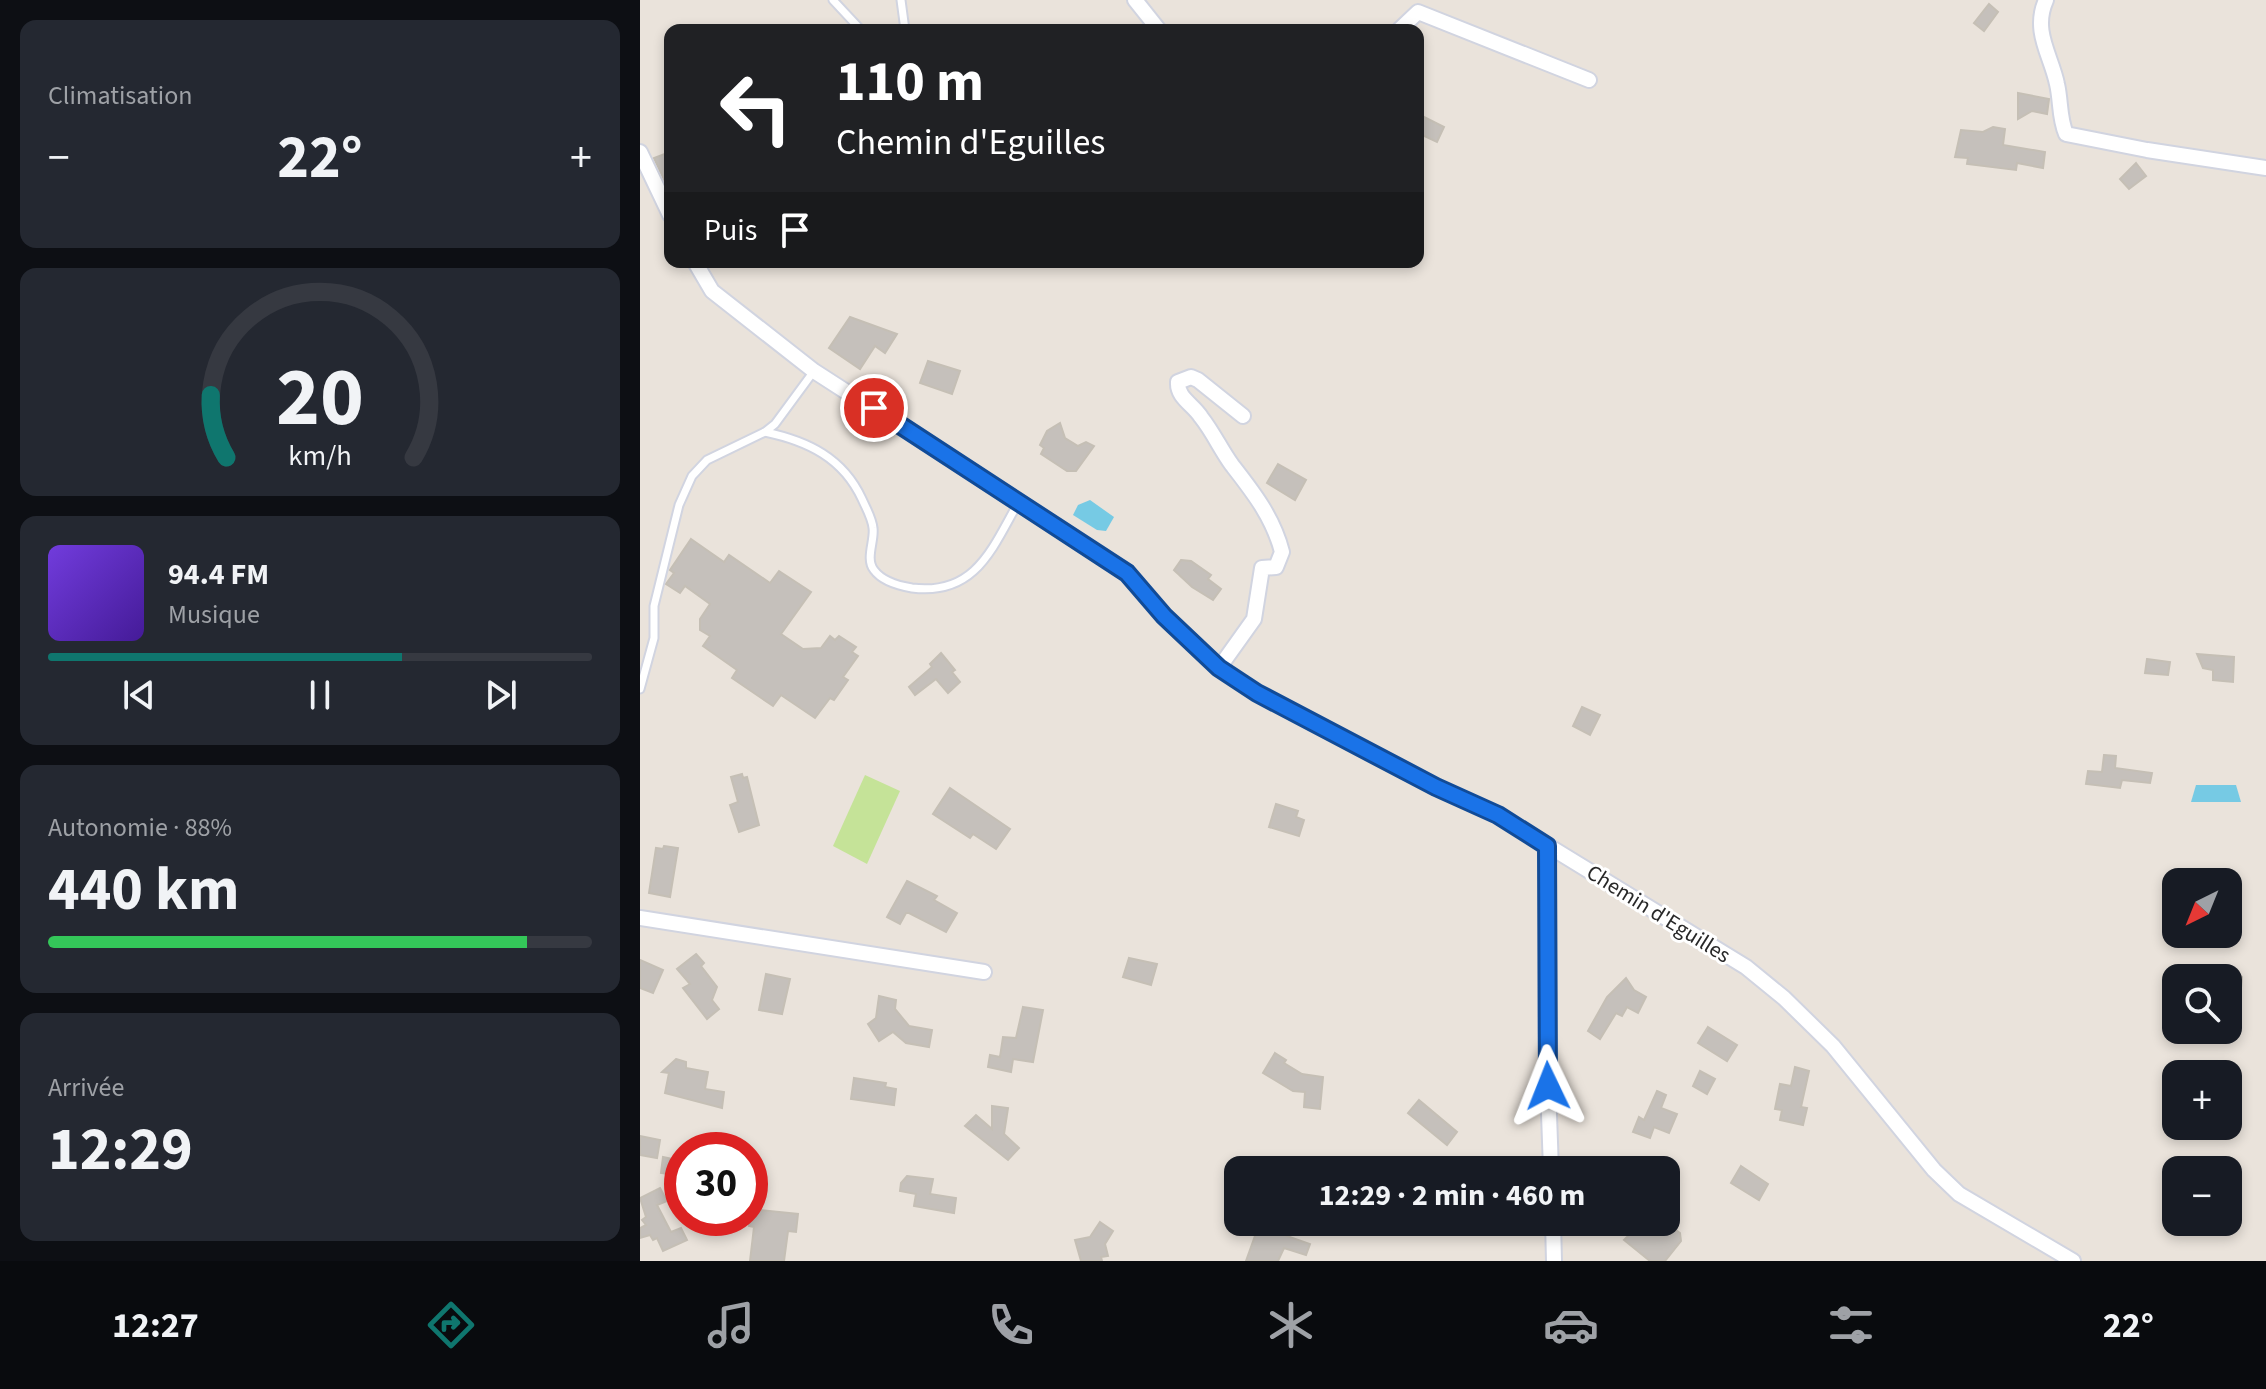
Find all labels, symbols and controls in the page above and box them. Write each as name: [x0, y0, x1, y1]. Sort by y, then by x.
text: 110 m: [836, 43, 984, 122]
icon: left: [704, 56, 808, 160]
text: Climatisation: [48, 77, 193, 114]
text: 22°: [277, 116, 363, 201]
text: Chemin d'Eguilles: [836, 117, 1105, 168]
text: −: [48, 127, 70, 190]
text: +: [570, 127, 592, 190]
icon: arrive: [773, 208, 817, 252]
text: Puis: [704, 209, 757, 252]
text: 20: [276, 339, 364, 457]
pin: [840, 374, 908, 442]
icon: arrive: [852, 386, 896, 430]
text: km/h: [288, 436, 352, 476]
text: 94.4 FM: [168, 553, 269, 596]
text: Musique: [168, 596, 260, 633]
icon: previous: [117, 673, 161, 717]
icon: pause: [298, 673, 342, 717]
icon: next: [479, 673, 523, 717]
text: Autonomie · 88%: [48, 809, 232, 846]
text: 440 km: [48, 848, 239, 933]
street label: Chemin d'Eguilles: [1580, 857, 1737, 971]
north arrow: [2162, 868, 2242, 948]
map controls: [2162, 868, 2242, 1236]
button: search: [2162, 964, 2242, 1044]
position arrow: [1506, 1044, 1590, 1128]
button: +: [2162, 1060, 2242, 1140]
text: Arrivée: [48, 1069, 124, 1106]
text: 12:29: [48, 1108, 193, 1193]
speed limit sign: 30: [664, 1132, 768, 1236]
button: −: [2162, 1156, 2242, 1236]
text: 12:29 · 2 min · 460 m: [1319, 1174, 1585, 1217]
icon: directions: [423, 1297, 479, 1353]
icon: music: [703, 1297, 759, 1353]
icon: phone: [983, 1297, 1039, 1353]
icon: climate: [1263, 1297, 1319, 1353]
icon: car: [1543, 1297, 1599, 1353]
icon: filters: [1823, 1297, 1879, 1353]
text: 12:27: [112, 1300, 199, 1351]
text: 22°: [2103, 1300, 2154, 1351]

